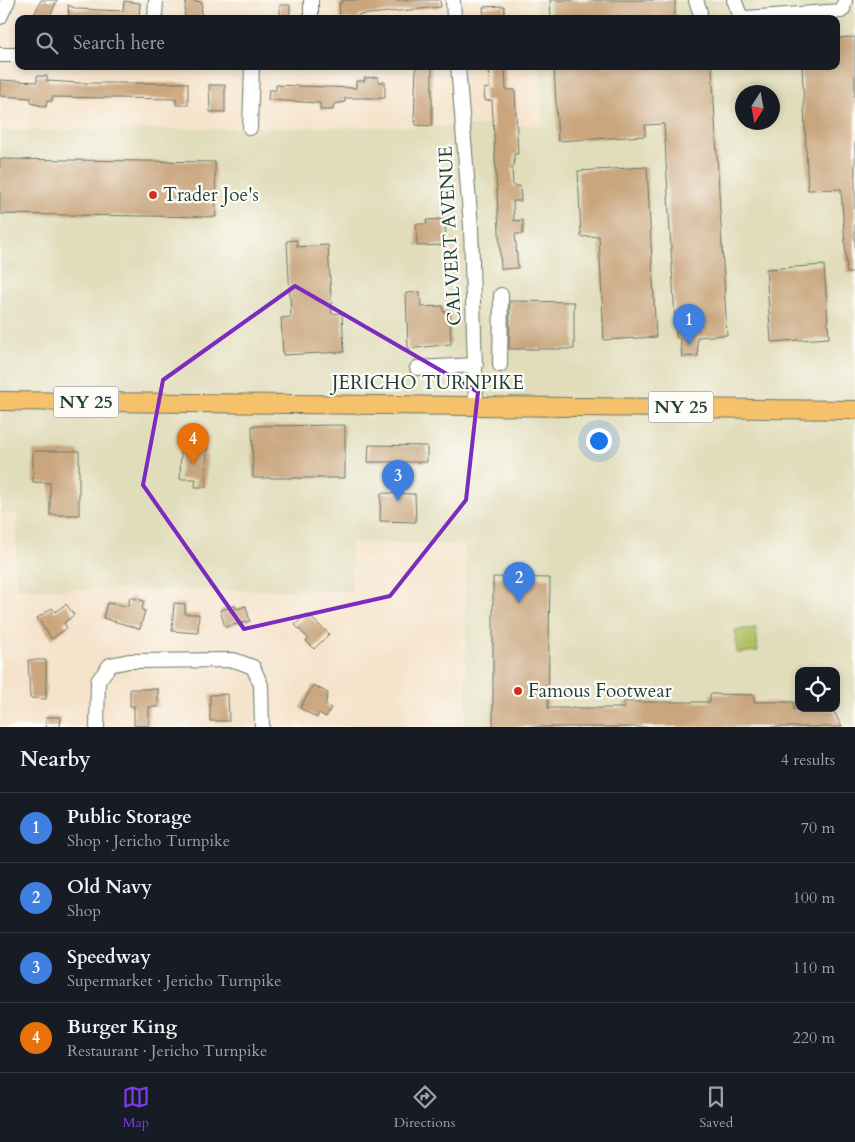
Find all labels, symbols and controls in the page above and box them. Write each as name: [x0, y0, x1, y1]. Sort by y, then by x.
search box: [15, 15, 840, 70]
icon: search: [33, 29, 61, 57]
text: Search here: [73, 30, 165, 56]
north arrow: [735, 85, 780, 130]
street label: CALVERT AVENUE: [432, 145, 468, 327]
place label: Trader Joe's: [163, 182, 259, 208]
marker: Trader Joe's: [147, 189, 159, 201]
pin: 1: [673, 304, 705, 345]
street label: JERICHO TURNPIKE: [329, 370, 524, 396]
road number: NY 25: [54, 387, 118, 418]
road number: NY 25: [648, 392, 714, 422]
pin: 4: [177, 423, 209, 464]
your location: [586, 428, 612, 454]
pin: 3: [382, 460, 414, 501]
pin: 2: [503, 562, 535, 603]
map controls: [795, 667, 840, 712]
button: locate: [795, 667, 840, 712]
place label: Famous Footwear: [528, 678, 672, 704]
marker: Famous Footwear: [512, 685, 524, 697]
text: Nearby: [20, 745, 91, 774]
text: 4 results: [781, 749, 835, 771]
text: Public Storage: [67, 804, 192, 830]
text: 1: [32, 817, 40, 839]
text: 70 m: [801, 817, 835, 839]
text: Shop · Jericho Turnpike: [67, 830, 230, 852]
text: Old Navy: [67, 874, 152, 900]
text: 2: [32, 887, 40, 909]
text: 100 m: [793, 887, 835, 909]
text: Shop: [67, 900, 101, 922]
text: Speedway: [67, 944, 151, 970]
text: 3: [32, 957, 40, 979]
text: 110 m: [793, 957, 835, 979]
text: Supermarket · Jericho Turnpike: [67, 970, 282, 992]
text: Burger King: [67, 1014, 177, 1040]
text: 4: [32, 1027, 40, 1049]
text: 220 m: [793, 1027, 835, 1049]
text: Restaurant · Jericho Turnpike: [67, 1040, 267, 1062]
tab: Map: [122, 1083, 150, 1132]
tab: Directions: [394, 1083, 455, 1132]
tab: Saved: [699, 1083, 733, 1132]

